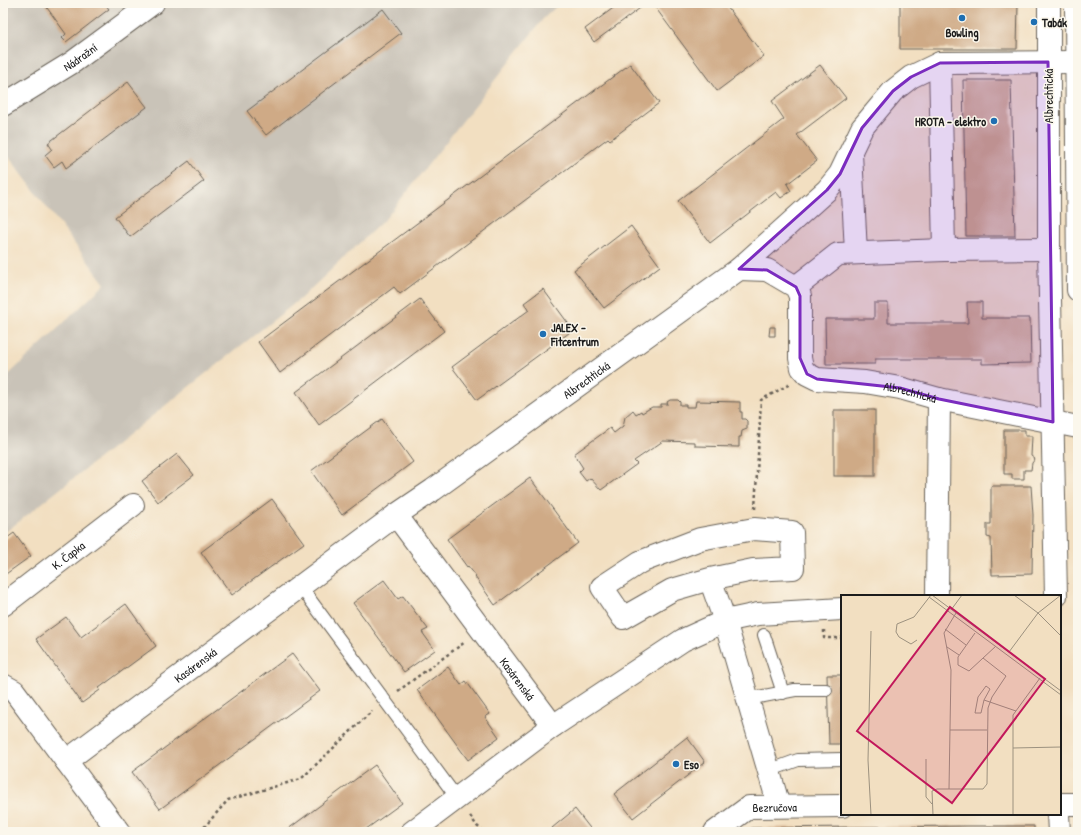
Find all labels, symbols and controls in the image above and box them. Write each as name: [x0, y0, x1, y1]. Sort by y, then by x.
marker: Bowling: [957, 13, 967, 23]
place label: Tabák: [1041, 14, 1067, 31]
marker: Tabák: [1029, 17, 1039, 27]
place label: Bowling: [945, 24, 979, 42]
street label: Nádražní: [60, 38, 101, 75]
street label: Albrechtická: [1040, 69, 1057, 123]
place label: HROTA - elektro: [915, 113, 986, 130]
marker: HROTA - elektro: [989, 116, 999, 126]
place label: JALEX - Fitcentrum: [550, 319, 599, 350]
marker: JALEX - Fitcentrum: [538, 329, 548, 339]
street label: Albrechtická: [559, 357, 613, 402]
street label: Albrechtická: [882, 377, 939, 407]
street label: K. Čapka: [48, 537, 88, 573]
inset map: [841, 595, 1061, 815]
street label: Kasárenská: [170, 643, 220, 686]
street label: Kasárenská: [496, 654, 540, 704]
place label: Eso: [684, 756, 699, 773]
marker: Eso: [671, 759, 681, 769]
street label: Bezručova: [752, 798, 797, 815]

